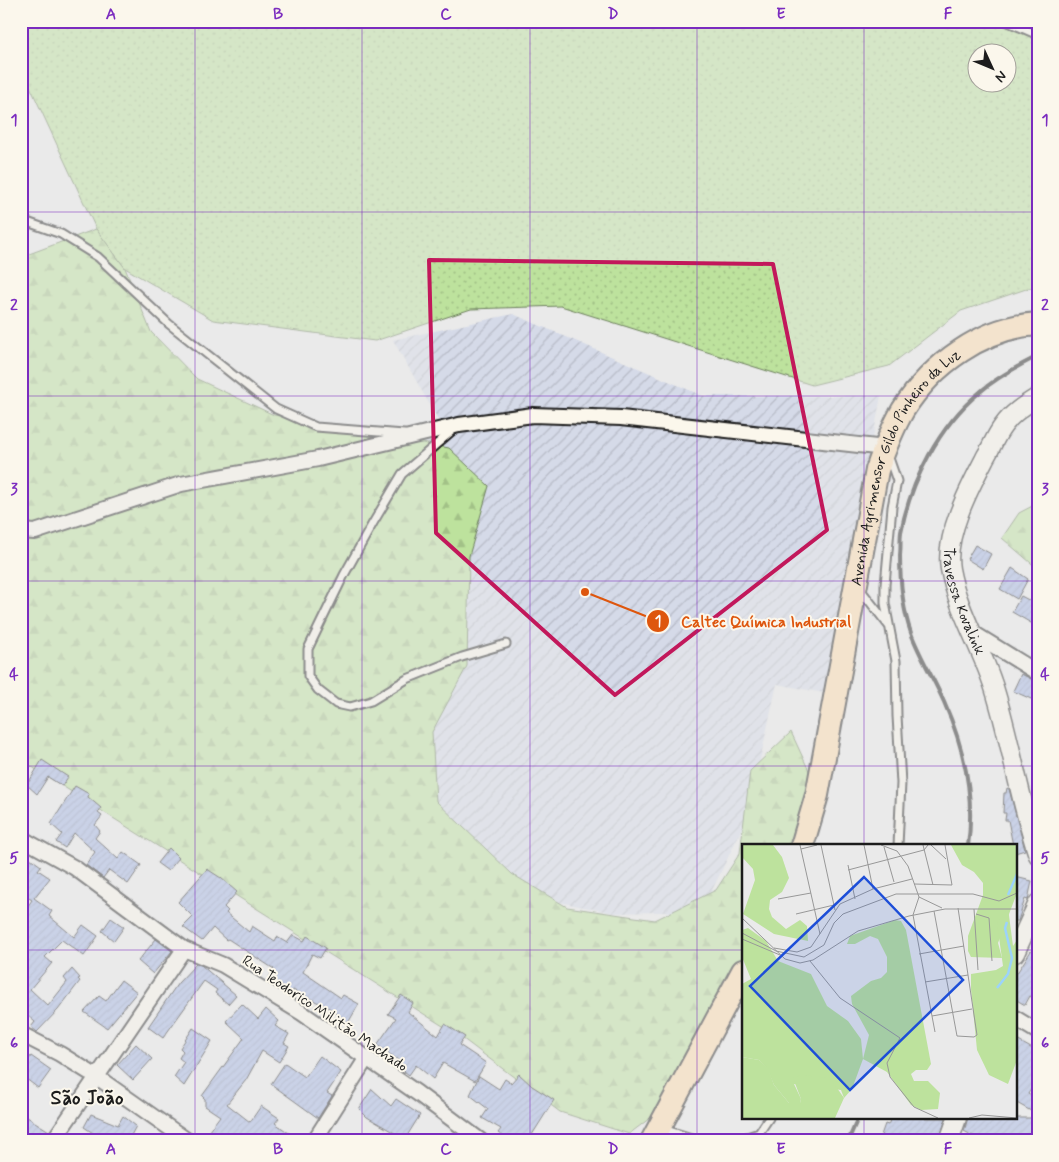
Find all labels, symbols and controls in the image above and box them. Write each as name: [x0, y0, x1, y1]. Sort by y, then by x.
text: A: [106, 4, 116, 25]
text: B: [273, 4, 283, 25]
text: C: [440, 4, 452, 25]
text: D: [607, 4, 619, 25]
text: E: [776, 4, 786, 25]
text: F: [944, 4, 953, 25]
north arrow: [966, 42, 1016, 92]
text: N: [991, 67, 1010, 86]
text: 1: [10, 110, 18, 131]
text: 1: [1041, 110, 1049, 131]
text: 2: [10, 295, 18, 316]
text: 2: [1041, 295, 1049, 316]
street label: Avenida Agrimensor Gildo Pinheiro da Luz: [847, 345, 965, 587]
text: 3: [10, 479, 18, 500]
text: 3: [1041, 479, 1049, 500]
street label: Travessa Kovalink: [938, 546, 990, 659]
callout: Caltec Química Industrial: [646, 606, 862, 637]
text: 1: [655, 612, 661, 632]
text: Caltec Química Industrial: [681, 612, 851, 633]
text: 4: [9, 664, 19, 685]
text: 4: [1040, 664, 1050, 685]
inset map: [742, 844, 1016, 1120]
text: 5: [9, 848, 19, 869]
text: 5: [1040, 848, 1050, 869]
street label: Rua Teodorico Militão Machado: [238, 951, 411, 1077]
text: 6: [10, 1033, 18, 1054]
text: 6: [1041, 1033, 1049, 1054]
district label: São João: [51, 1085, 124, 1112]
text: A: [106, 1139, 116, 1160]
text: B: [273, 1139, 283, 1160]
text: C: [440, 1139, 452, 1160]
text: D: [607, 1139, 619, 1160]
text: E: [776, 1139, 786, 1160]
text: F: [944, 1139, 953, 1160]

